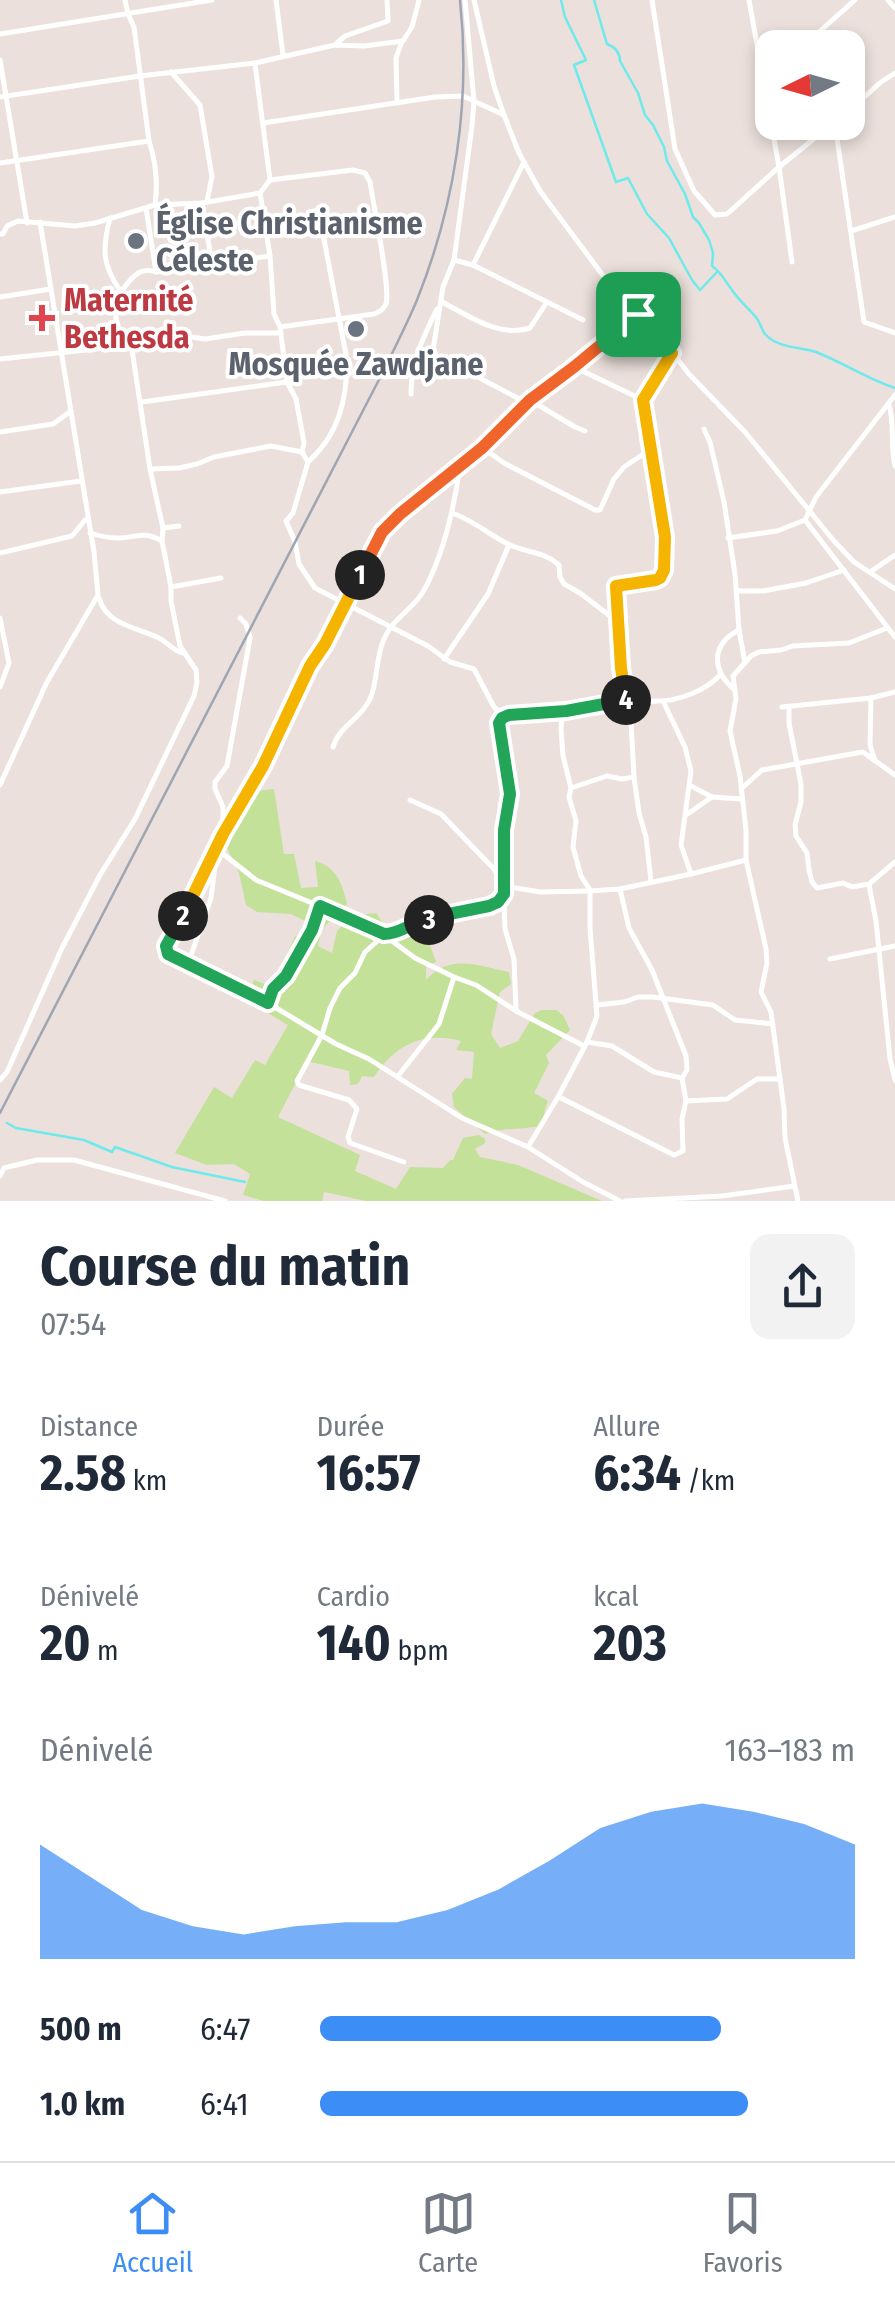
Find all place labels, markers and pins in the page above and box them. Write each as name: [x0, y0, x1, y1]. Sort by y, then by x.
place label: Église Christianisme Céleste: [156, 202, 423, 279]
marker: Église Christianisme Céleste: [125, 230, 147, 252]
pin: [596, 272, 681, 357]
place label: Maternité Bethesda: [64, 281, 194, 356]
marker: Maternité Bethesda: [29, 305, 55, 331]
marker: Mosquée Zawdjane: [345, 318, 367, 340]
place label: Mosquée Zawdjane: [228, 345, 484, 383]
pin: 1: [335, 550, 385, 600]
pin: 4: [601, 675, 651, 725]
pin: 2: [158, 891, 208, 941]
pin: 3: [404, 895, 454, 945]

